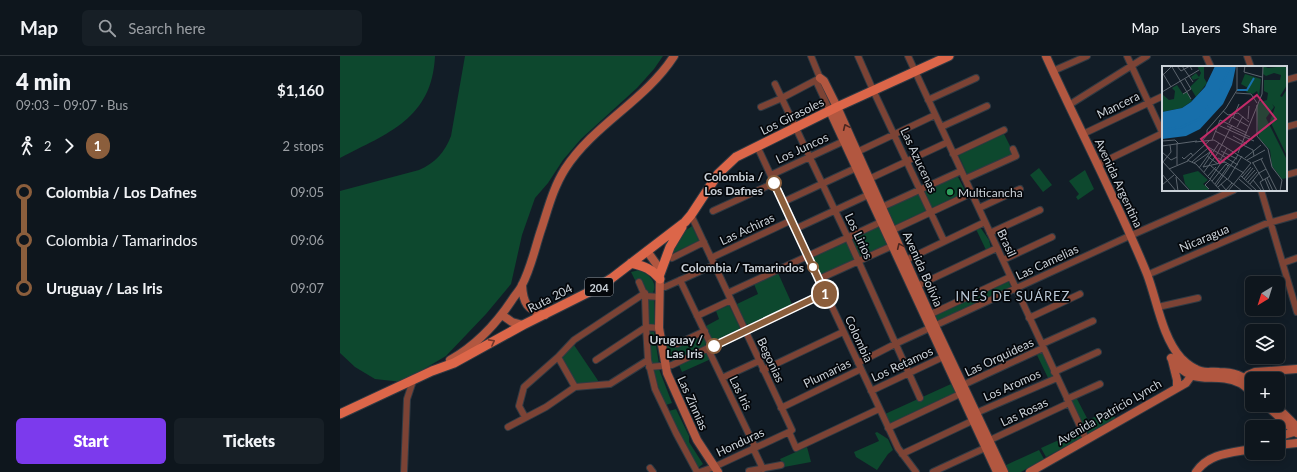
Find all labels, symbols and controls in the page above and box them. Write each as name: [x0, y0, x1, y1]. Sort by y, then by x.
search box: [82, 10, 362, 46]
text: Map: [20, 16, 58, 39]
icon: search: [96, 17, 118, 39]
text: Search here: [128, 19, 206, 37]
text: Map: [1131, 19, 1159, 36]
text: Layers: [1181, 19, 1221, 36]
text: Share: [1243, 19, 1277, 36]
inset map: [1162, 66, 1287, 191]
text: 4 min: [16, 68, 71, 95]
text: $1,160: [277, 81, 324, 99]
street label: Mancera: [1094, 88, 1142, 122]
street label: Los Girasoles: [758, 94, 826, 138]
text: 09:03 – 09:07 · Bus: [16, 97, 128, 113]
one-way arrow: [843, 124, 851, 132]
street label: Las Azucenas: [897, 125, 941, 195]
street label: Los Juncos: [773, 129, 831, 167]
icon: walk: [16, 135, 38, 157]
icon: forward: [58, 135, 80, 157]
street label: Avenida Argentina: [1092, 136, 1146, 230]
text: 1: [94, 137, 102, 154]
text: 2: [44, 138, 52, 154]
text: 2 stops: [283, 138, 324, 154]
place label: Colombia / Los Dafnes: [704, 169, 763, 198]
marker: Colombia / Los Dafnes: [766, 175, 782, 191]
text: Colombia / Los Dafnes: [46, 183, 197, 201]
text: 09:05: [291, 184, 324, 200]
place label: Multicancha: [958, 185, 1023, 200]
marker: Multicancha: [945, 187, 955, 197]
street label: Las Achiras: [717, 210, 777, 248]
street label: Los Lirios: [842, 211, 876, 261]
street label: Nicaragua: [1177, 221, 1231, 255]
street label: Brasil: [994, 227, 1020, 259]
street label: Avenida Bolivia: [900, 229, 946, 309]
text: Colombia / Tamarindos: [46, 231, 197, 249]
text: 09:06: [291, 232, 324, 248]
street label: Las Camelias: [1013, 241, 1081, 283]
one-way arrow: [897, 242, 905, 250]
place label: Colombia / Tamarindos: [681, 260, 804, 275]
marker: Colombia / Tamarindos: [807, 261, 819, 273]
north arrow: [1245, 276, 1285, 316]
map controls: [1245, 276, 1285, 460]
road number: 204: [585, 278, 613, 296]
text: Uruguay / Las Iris: [46, 279, 163, 297]
text: 09:07: [291, 280, 324, 296]
street label: Ruta 204: [525, 280, 575, 316]
line badge: 1: [812, 281, 838, 307]
text: 1: [821, 285, 829, 302]
district label: INÉS DE SUÁREZ: [956, 288, 1070, 304]
street label: Colombia: [842, 313, 876, 365]
button: layers: [1245, 324, 1285, 364]
place label: Uruguay / Las Iris: [649, 332, 703, 361]
street label: Las Orquideas: [962, 334, 1036, 380]
street label: Begonias: [754, 335, 788, 385]
marker: Uruguay / Las Iris: [706, 338, 722, 354]
one-way arrow: [488, 339, 495, 347]
street label: Los Retamos: [869, 343, 935, 385]
street label: Plumarias: [801, 355, 853, 391]
street label: Los Aromos: [981, 366, 1043, 404]
button: +: [1245, 372, 1285, 412]
street label: Las Zinnias: [674, 373, 712, 433]
street label: Las Iris: [726, 373, 756, 413]
street label: Avenida Patricio Lynch: [1054, 376, 1164, 448]
street label: Las Rosas: [998, 394, 1050, 430]
button: Start: [16, 418, 166, 464]
button: Tickets: [174, 418, 324, 464]
button: −: [1245, 420, 1285, 460]
street label: Honduras: [714, 424, 766, 460]

